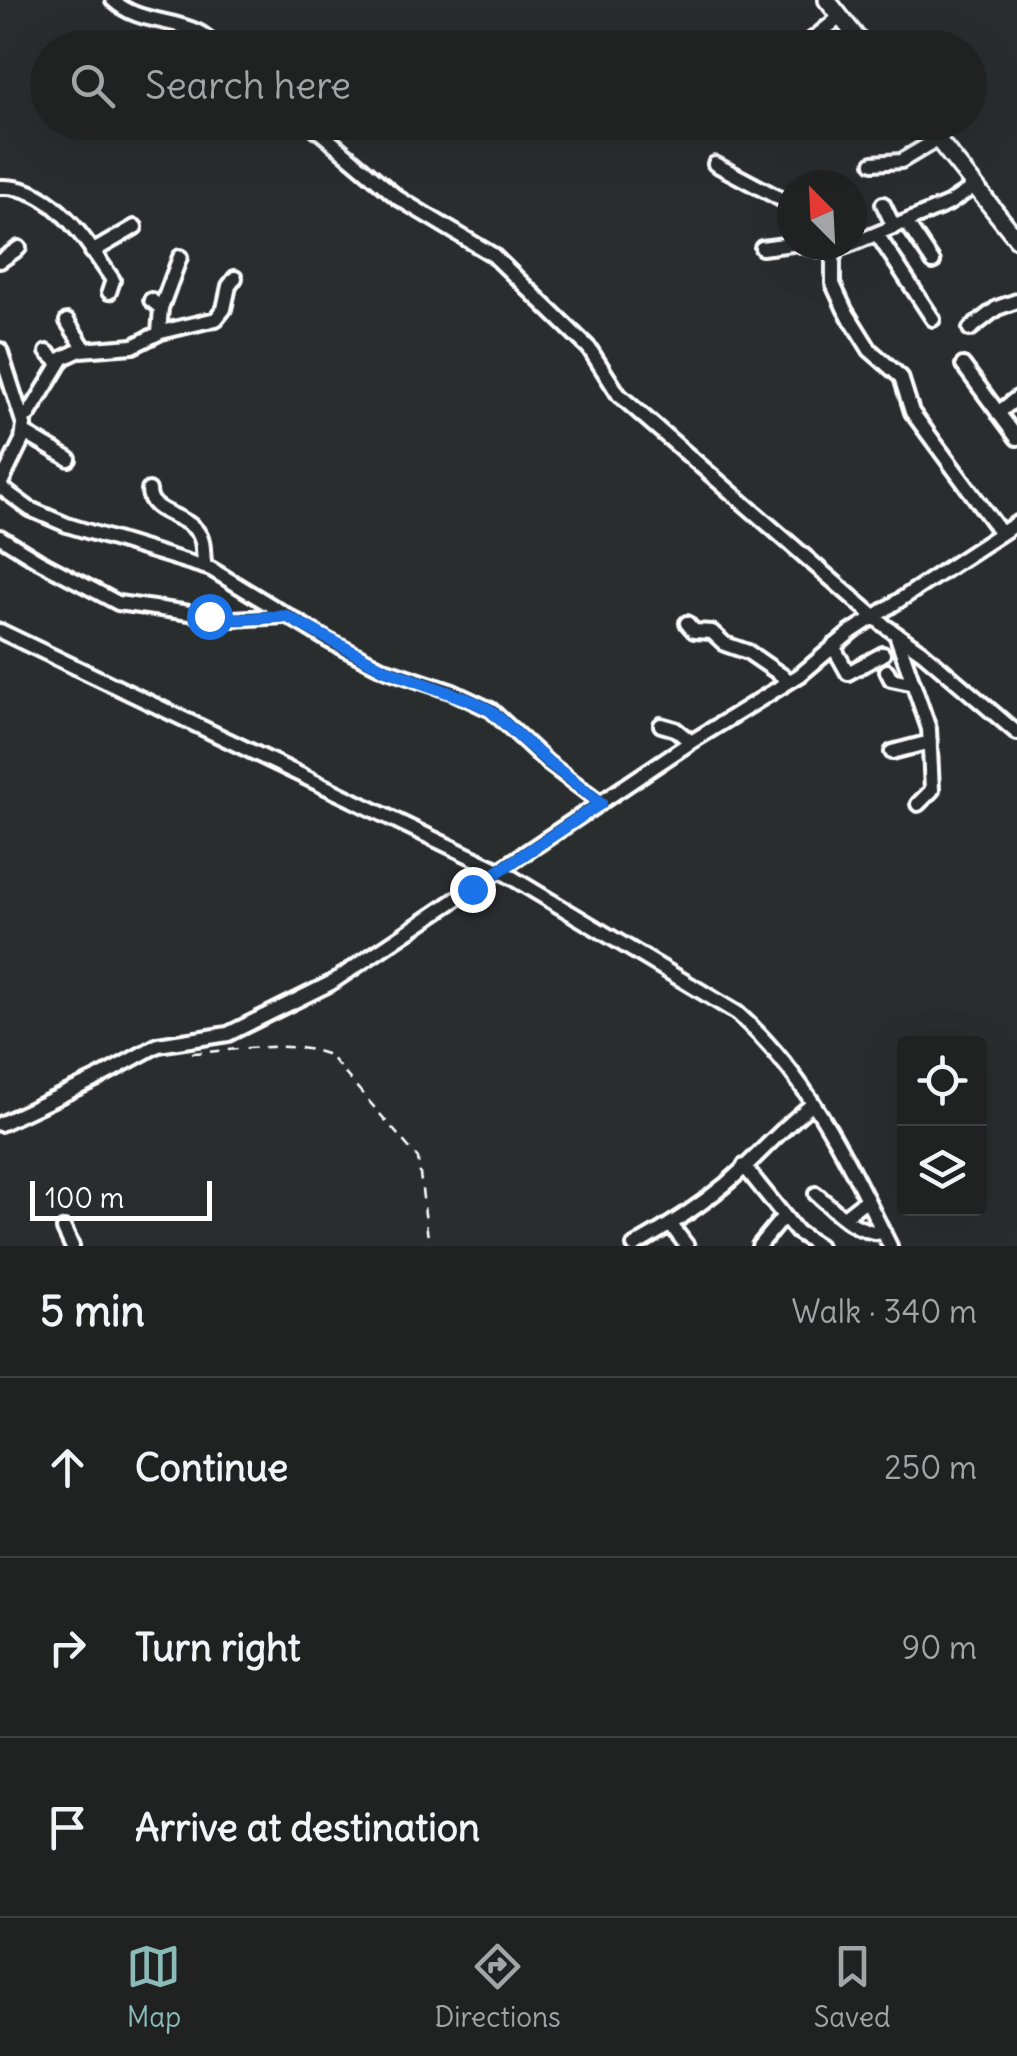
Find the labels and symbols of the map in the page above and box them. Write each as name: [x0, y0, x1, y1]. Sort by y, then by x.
north arrow: [777, 170, 867, 260]
route start: [187, 594, 233, 640]
route end: [450, 867, 496, 913]
scale bar: [30, 1176, 212, 1220]

